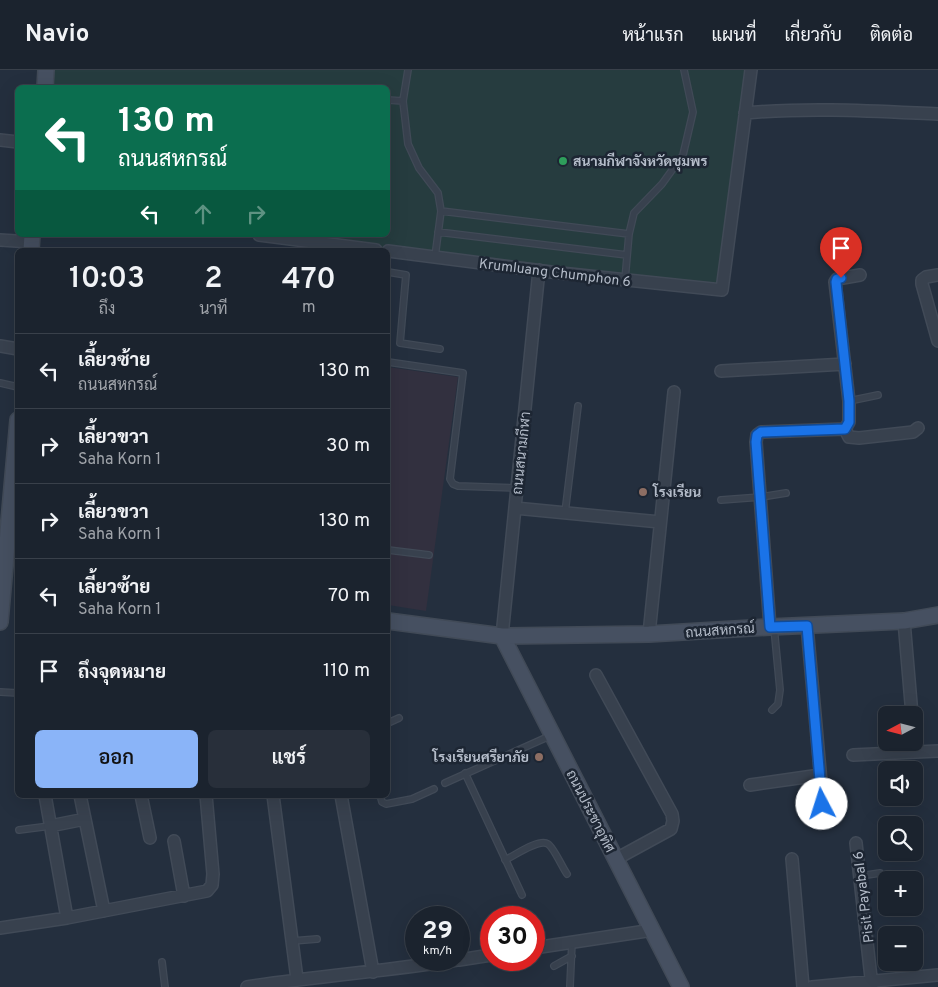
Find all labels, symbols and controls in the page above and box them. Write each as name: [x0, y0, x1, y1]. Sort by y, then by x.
text: Navio: [25, 20, 89, 50]
text: หน้าแรก: [622, 25, 684, 48]
text: แผนที่: [712, 25, 756, 48]
text: เกี่ยวกับ: [784, 25, 842, 48]
text: ติดต่อ: [870, 25, 913, 48]
text: 130 m: [118, 100, 215, 144]
icon: left: [35, 105, 100, 170]
text: ถนนสหกรณ์: [118, 147, 227, 174]
place label: สนามกีฬาจังหวัดชุมพร: [573, 152, 707, 172]
marker: สนามกีฬาจังหวัดชุมพร: [557, 155, 569, 167]
icon: left: [136, 200, 164, 228]
icon: ahead: [189, 200, 217, 228]
icon: right: [242, 200, 270, 228]
pin: [820, 227, 862, 278]
icon: arrive: [827, 234, 855, 262]
street label: Krumluang Chumphon 6: [478, 256, 632, 291]
text: 10:03: [69, 261, 145, 298]
text: 2: [204, 261, 223, 298]
text: 470: [282, 262, 336, 299]
text: m: [302, 298, 316, 318]
text: ถึง: [99, 300, 115, 320]
text: นาที: [199, 300, 228, 320]
text: เลี้ยวซ้าย: [78, 349, 150, 373]
icon: left: [35, 357, 63, 385]
text: 130 m: [319, 359, 370, 383]
text: ถนนสหกรณ์: [78, 376, 157, 396]
street label: ถนนสนามกีฬา: [508, 411, 535, 495]
text: เลี้ยวขวา: [78, 426, 149, 450]
icon: right: [35, 432, 63, 460]
text: 30 m: [326, 434, 370, 458]
text: Saha Korn 1: [78, 450, 161, 470]
place label: โรงเรียน: [652, 483, 701, 502]
marker: โรงเรียน: [637, 486, 649, 498]
text: เลี้ยวขวา: [78, 501, 149, 525]
icon: right: [35, 507, 63, 535]
text: 130 m: [319, 509, 370, 533]
text: Saha Korn 1: [78, 525, 161, 545]
text: เลี้ยวซ้าย: [78, 576, 150, 600]
icon: left: [35, 582, 63, 610]
text: 70 m: [328, 584, 370, 608]
text: Saha Korn 1: [78, 600, 161, 620]
street label: ถนนสหกรณ์: [685, 619, 755, 642]
icon: arrive: [35, 657, 63, 685]
text: 110 m: [323, 659, 370, 683]
text: ถึงจุดหมาย: [78, 661, 166, 685]
north arrow: [878, 706, 922, 751]
map controls: [878, 706, 923, 971]
button: ออก: [35, 730, 198, 788]
button: แชร์: [208, 730, 370, 788]
place label: โรงเรียนศรียาภัย: [432, 748, 529, 767]
marker: โรงเรียนศรียาภัย: [533, 751, 545, 763]
button: sound: [878, 761, 923, 806]
street label: ถนนประชาอุทิศ: [562, 767, 619, 856]
position arrow: [795, 777, 847, 829]
button: search: [878, 816, 923, 861]
street label: Pisit Payabal 6: [850, 850, 879, 944]
button: +: [878, 871, 923, 916]
speed limit sign: 30: [480, 906, 545, 971]
text: 29: [422, 916, 453, 948]
button: −: [878, 926, 923, 971]
text: km/h: [423, 943, 452, 959]

